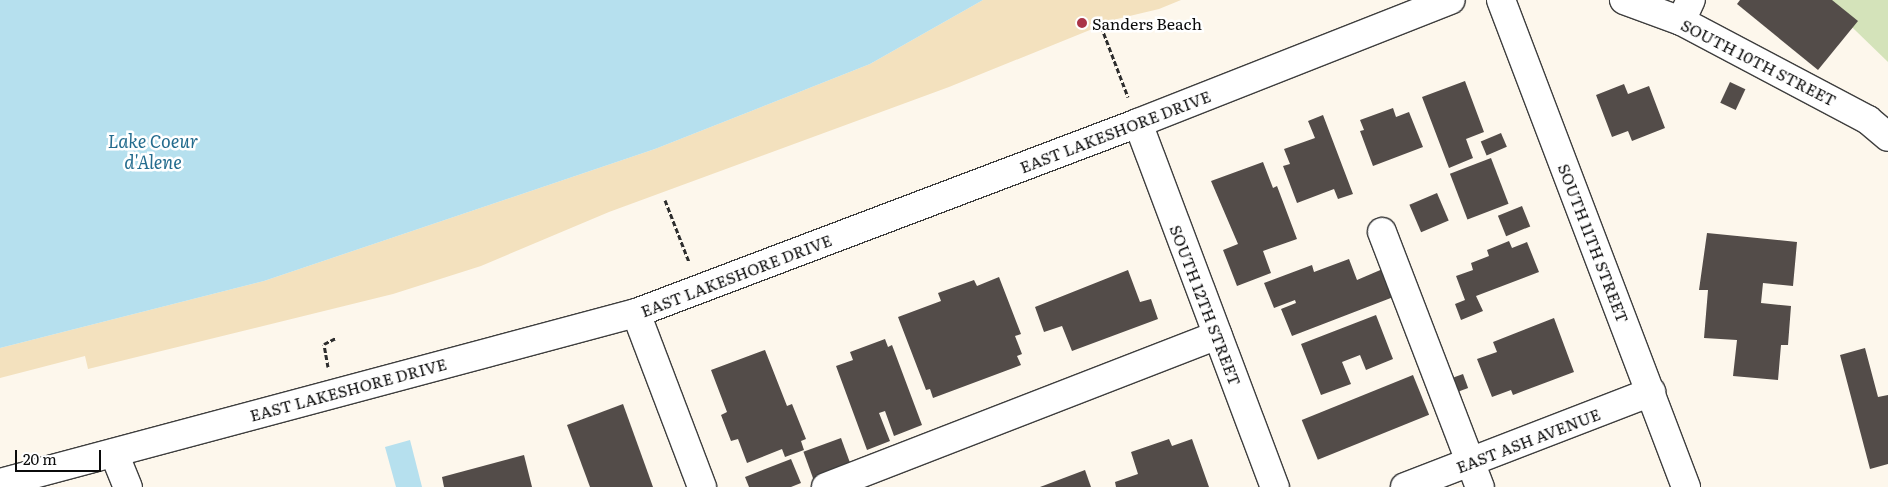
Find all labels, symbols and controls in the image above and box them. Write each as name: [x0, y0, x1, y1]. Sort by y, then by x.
place label: Sanders Beach: [1092, 13, 1202, 33]
street label: SOUTH 10TH STREET: [1678, 14, 1840, 110]
marker: Sanders Beach: [1076, 17, 1088, 29]
street label: EAST LAKESHORE DRIVE: [1017, 86, 1213, 176]
water label: Lake Coeur d'Alene: [108, 131, 198, 173]
street label: SOUTH 11TH STREET: [1555, 161, 1633, 325]
street label: SOUTH 12TH STREET: [1166, 222, 1246, 388]
street label: EAST LAKESHORE DRIVE: [638, 230, 834, 320]
street label: EAST LAKESHORE DRIVE: [247, 353, 449, 425]
street label: EAST ASH AVENUE: [1453, 404, 1603, 476]
scale bar: [18, 440, 104, 472]
text: 20 m: [23, 447, 57, 470]

